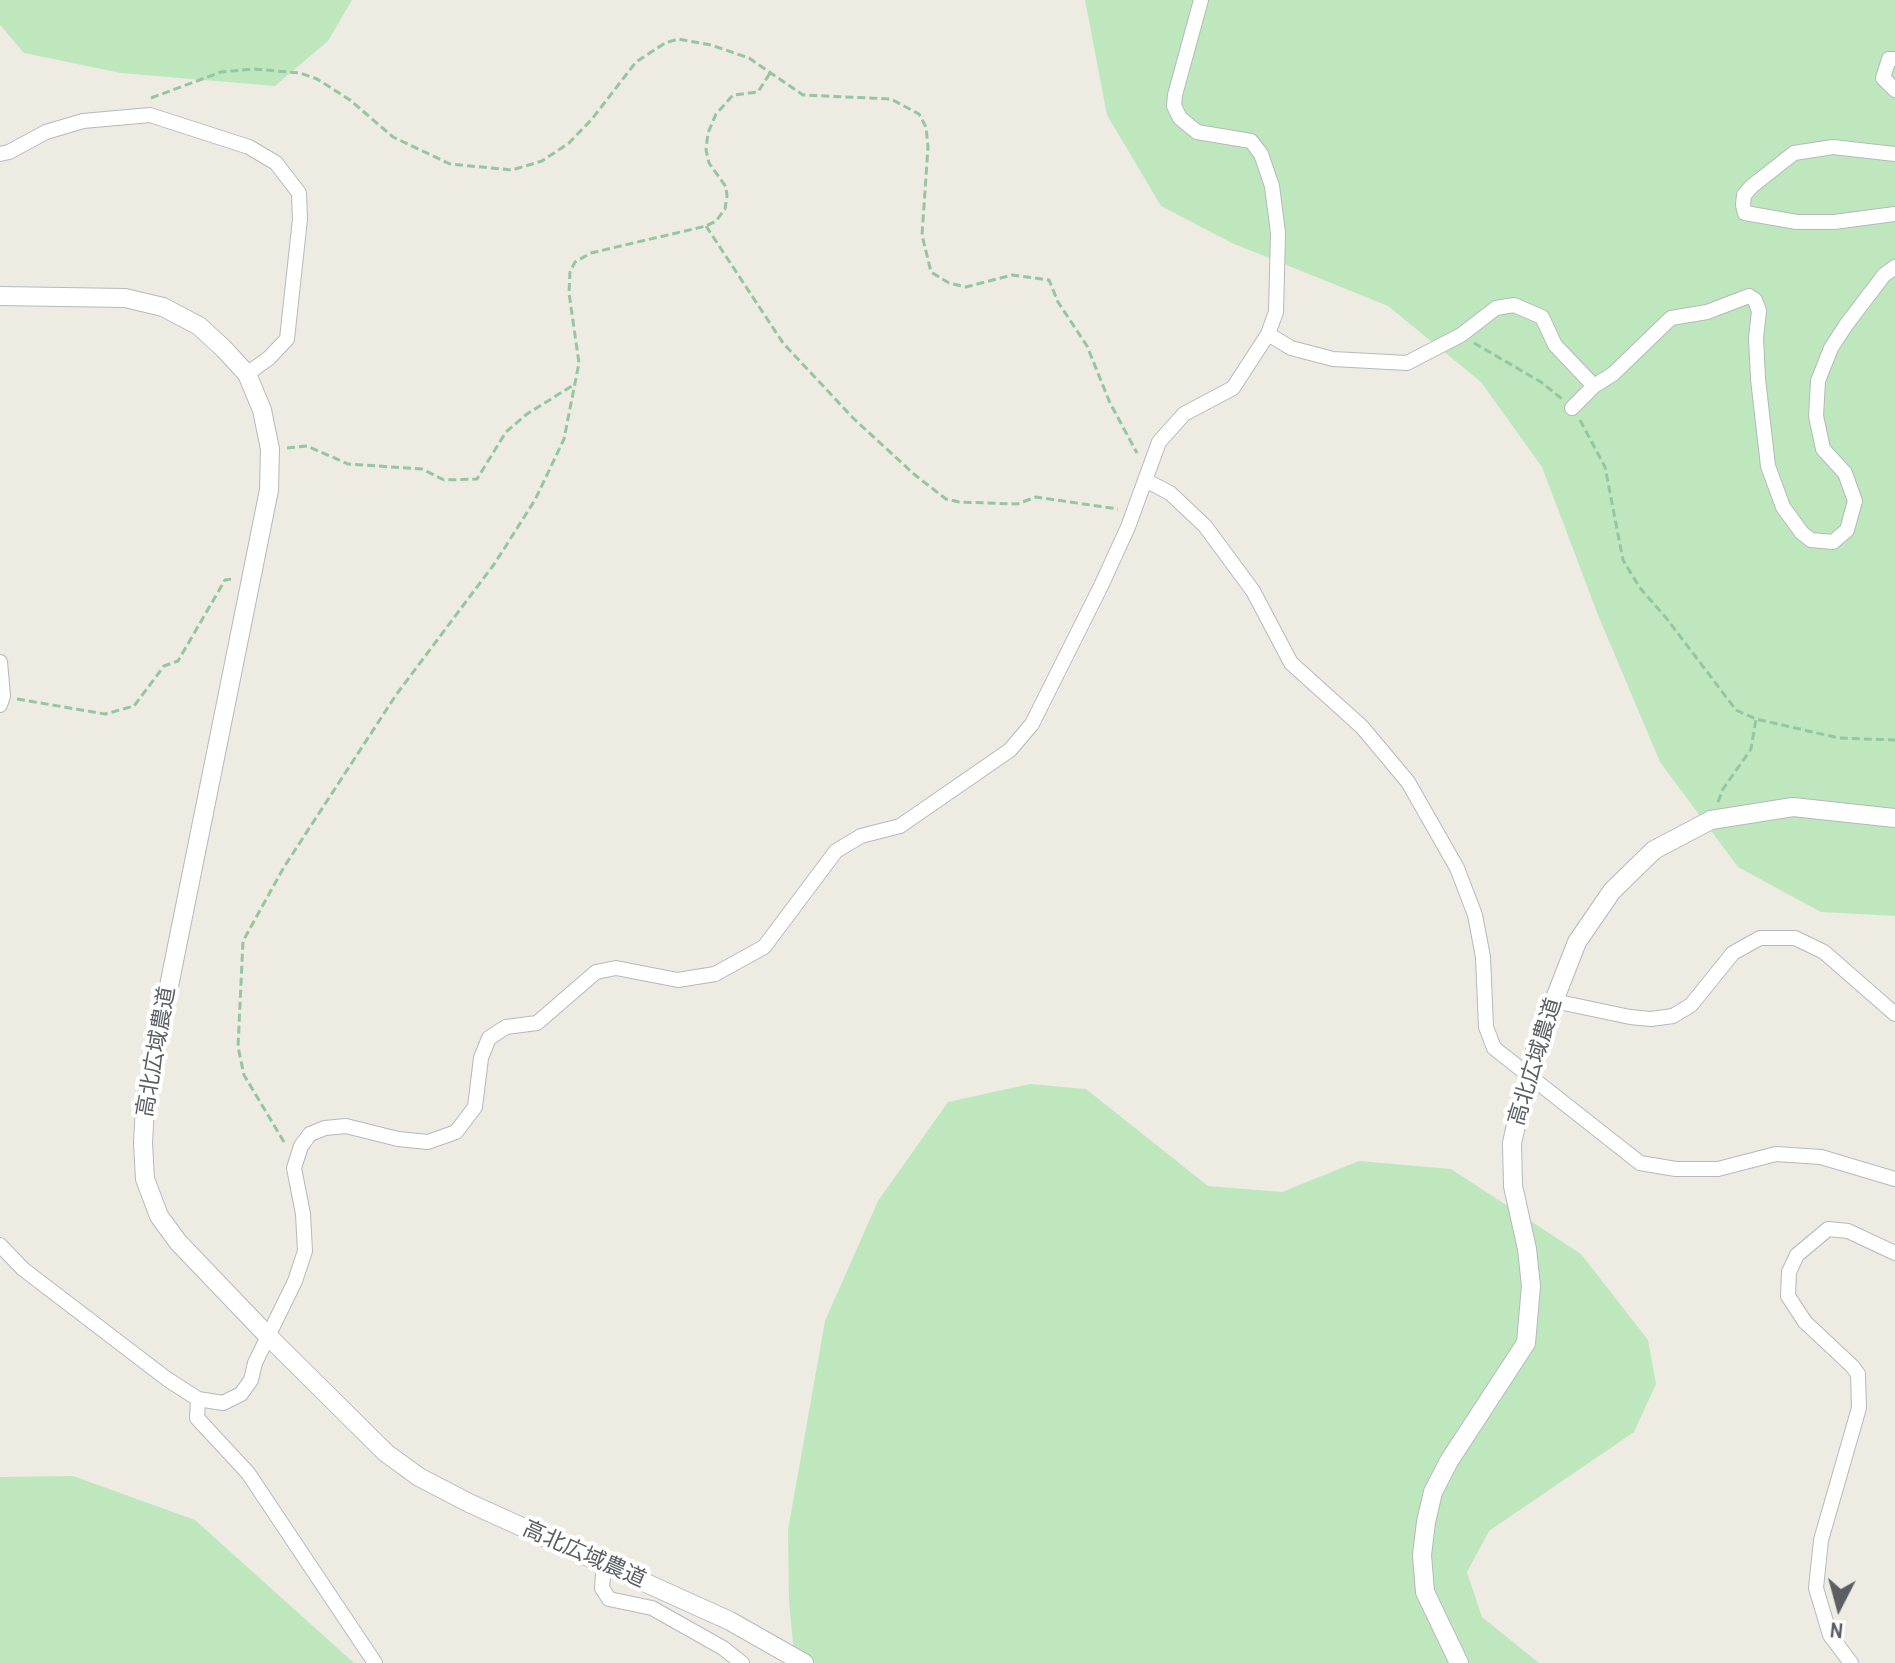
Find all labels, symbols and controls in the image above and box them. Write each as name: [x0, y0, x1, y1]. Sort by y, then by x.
street label: 高北広域農道: [133, 985, 181, 1119]
street label: 高北広域農道: [1504, 995, 1568, 1129]
street label: 高北広域農道: [518, 1516, 650, 1594]
north arrow: [1799, 1567, 1879, 1647]
text: N: [1828, 1615, 1845, 1646]

